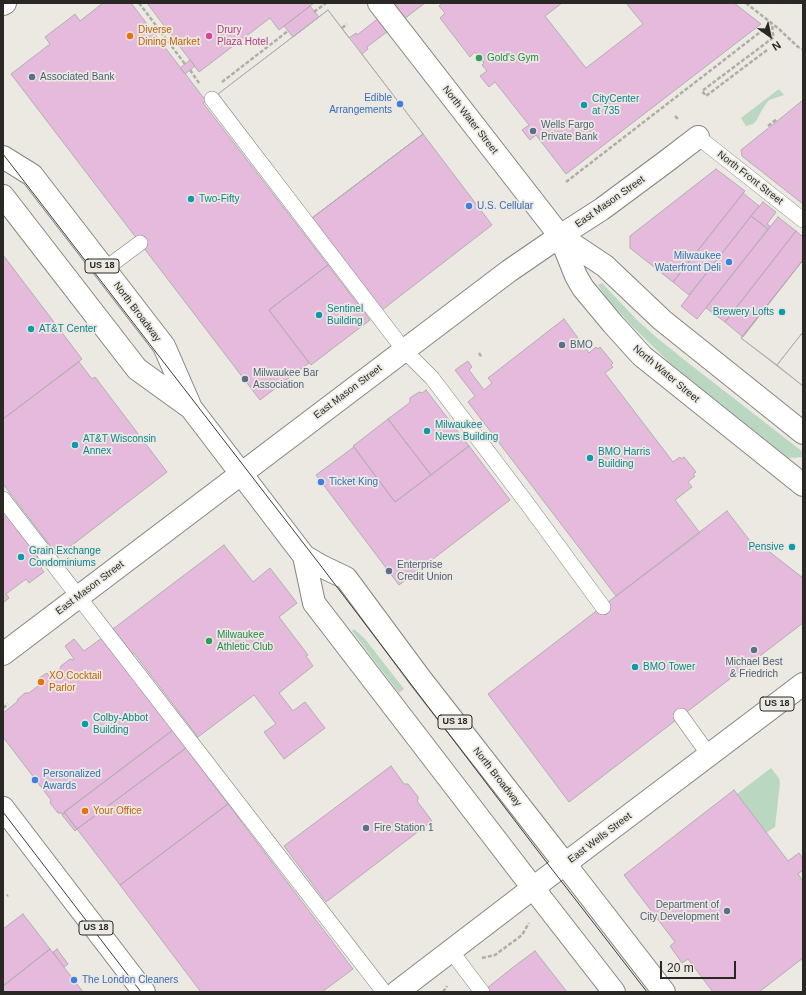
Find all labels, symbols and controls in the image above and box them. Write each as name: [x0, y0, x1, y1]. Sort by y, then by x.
north arrow: [750, 16, 790, 56]
place label: Diverse Dining Market: [138, 24, 200, 48]
place label: Drury Plaza Hotel: [217, 24, 268, 48]
marker: Diverse Dining Market: [125, 31, 135, 41]
marker: Drury Plaza Hotel: [204, 31, 214, 41]
text: N: [770, 39, 783, 53]
place label: Gold's Gym: [487, 52, 539, 64]
marker: Gold's Gym: [474, 53, 484, 63]
place label: Associated Bank: [40, 71, 114, 83]
marker: Associated Bank: [27, 72, 37, 82]
street label: North Water Street: [440, 84, 500, 156]
place label: Edible Arrangements: [329, 92, 392, 116]
place label: CityCenter at 735: [592, 93, 639, 116]
marker: Edible Arrangements: [395, 99, 405, 109]
marker: CityCenter at 735: [579, 100, 589, 110]
place label: Wells Fargo Private Bank: [541, 119, 598, 142]
marker: Wells Fargo Private Bank: [528, 126, 538, 136]
street label: North Front Street: [715, 149, 785, 207]
street label: East Mason Street: [573, 173, 647, 231]
place label: Two-Fifty: [199, 193, 240, 205]
marker: Two-Fifty: [186, 194, 196, 204]
place label: U.S. Cellular: [477, 200, 533, 212]
marker: U.S. Cellular: [464, 201, 474, 211]
place label: Milwaukee Waterfront Deli: [655, 250, 721, 274]
marker: Milwaukee Waterfront Deli: [724, 257, 734, 267]
road number: US 18: [85, 259, 119, 273]
street label: North Broadway: [111, 280, 163, 344]
place label: Sentinel Building: [327, 303, 363, 326]
place label: Brewery Lofts: [713, 306, 774, 318]
marker: Brewery Lofts: [777, 307, 787, 317]
marker: Sentinel Building: [314, 310, 324, 320]
place label: AT&T Center: [39, 323, 97, 335]
marker: AT&T Center: [26, 324, 36, 334]
place label: BMO: [570, 339, 593, 351]
marker: BMO: [557, 340, 567, 350]
street label: North Water Street: [630, 343, 702, 405]
street label: East Mason Street: [312, 362, 384, 422]
place label: Milwaukee Bar Association: [253, 367, 319, 390]
marker: Milwaukee Bar Association: [240, 374, 250, 384]
place label: Milwaukee News Building: [435, 419, 498, 442]
marker: Milwaukee News Building: [422, 426, 432, 436]
place label: AT&T Wisconsin Annex: [83, 433, 156, 456]
marker: AT&T Wisconsin Annex: [70, 440, 80, 450]
place label: BMO Harris Building: [598, 446, 650, 470]
marker: BMO Harris Building: [585, 453, 595, 463]
place label: Ticket King: [329, 476, 378, 488]
marker: Ticket King: [316, 477, 326, 487]
place label: Pensive: [748, 541, 784, 553]
marker: Pensive: [787, 542, 797, 552]
place label: Grain Exchange Condominiums: [29, 545, 101, 568]
marker: Grain Exchange Condominiums: [16, 552, 26, 562]
street label: East Mason Street: [54, 558, 126, 618]
place label: Enterprise Credit Union: [397, 559, 453, 582]
marker: Enterprise Credit Union: [384, 566, 394, 576]
place label: Milwaukee Athletic Club: [217, 629, 273, 652]
marker: Milwaukee Athletic Club: [204, 636, 214, 646]
marker: Michael Best & Friedrich: [749, 645, 759, 655]
place label: Michael Best & Friedrich: [725, 656, 783, 680]
place label: BMO Tower: [643, 661, 695, 673]
marker: BMO Tower: [630, 662, 640, 672]
place label: XO Cocktail Parlor: [49, 670, 102, 694]
marker: XO Cocktail Parlor: [36, 677, 46, 687]
road number: US 18: [760, 697, 794, 711]
place label: Colby-Abbot Building: [93, 712, 148, 736]
road number: US 18: [438, 715, 472, 729]
marker: Colby-Abbot Building: [80, 719, 90, 729]
street label: North Broadway: [470, 745, 524, 809]
place label: Personalized Awards: [43, 768, 101, 792]
marker: Personalized Awards: [30, 775, 40, 785]
place label: Your Office: [93, 805, 142, 817]
marker: Your Office: [80, 806, 90, 816]
street label: East Wells Street: [566, 810, 634, 866]
place label: Fire Station 1: [374, 822, 433, 834]
marker: Fire Station 1: [361, 823, 371, 833]
place label: Department of City Development: [640, 899, 719, 922]
marker: Department of City Development: [722, 906, 732, 916]
road number: US 18: [79, 921, 113, 935]
scale bar: [662, 953, 738, 979]
text: 20 m: [667, 961, 694, 975]
place label: The London Cleaners: [82, 974, 178, 986]
marker: The London Cleaners: [69, 975, 79, 985]

